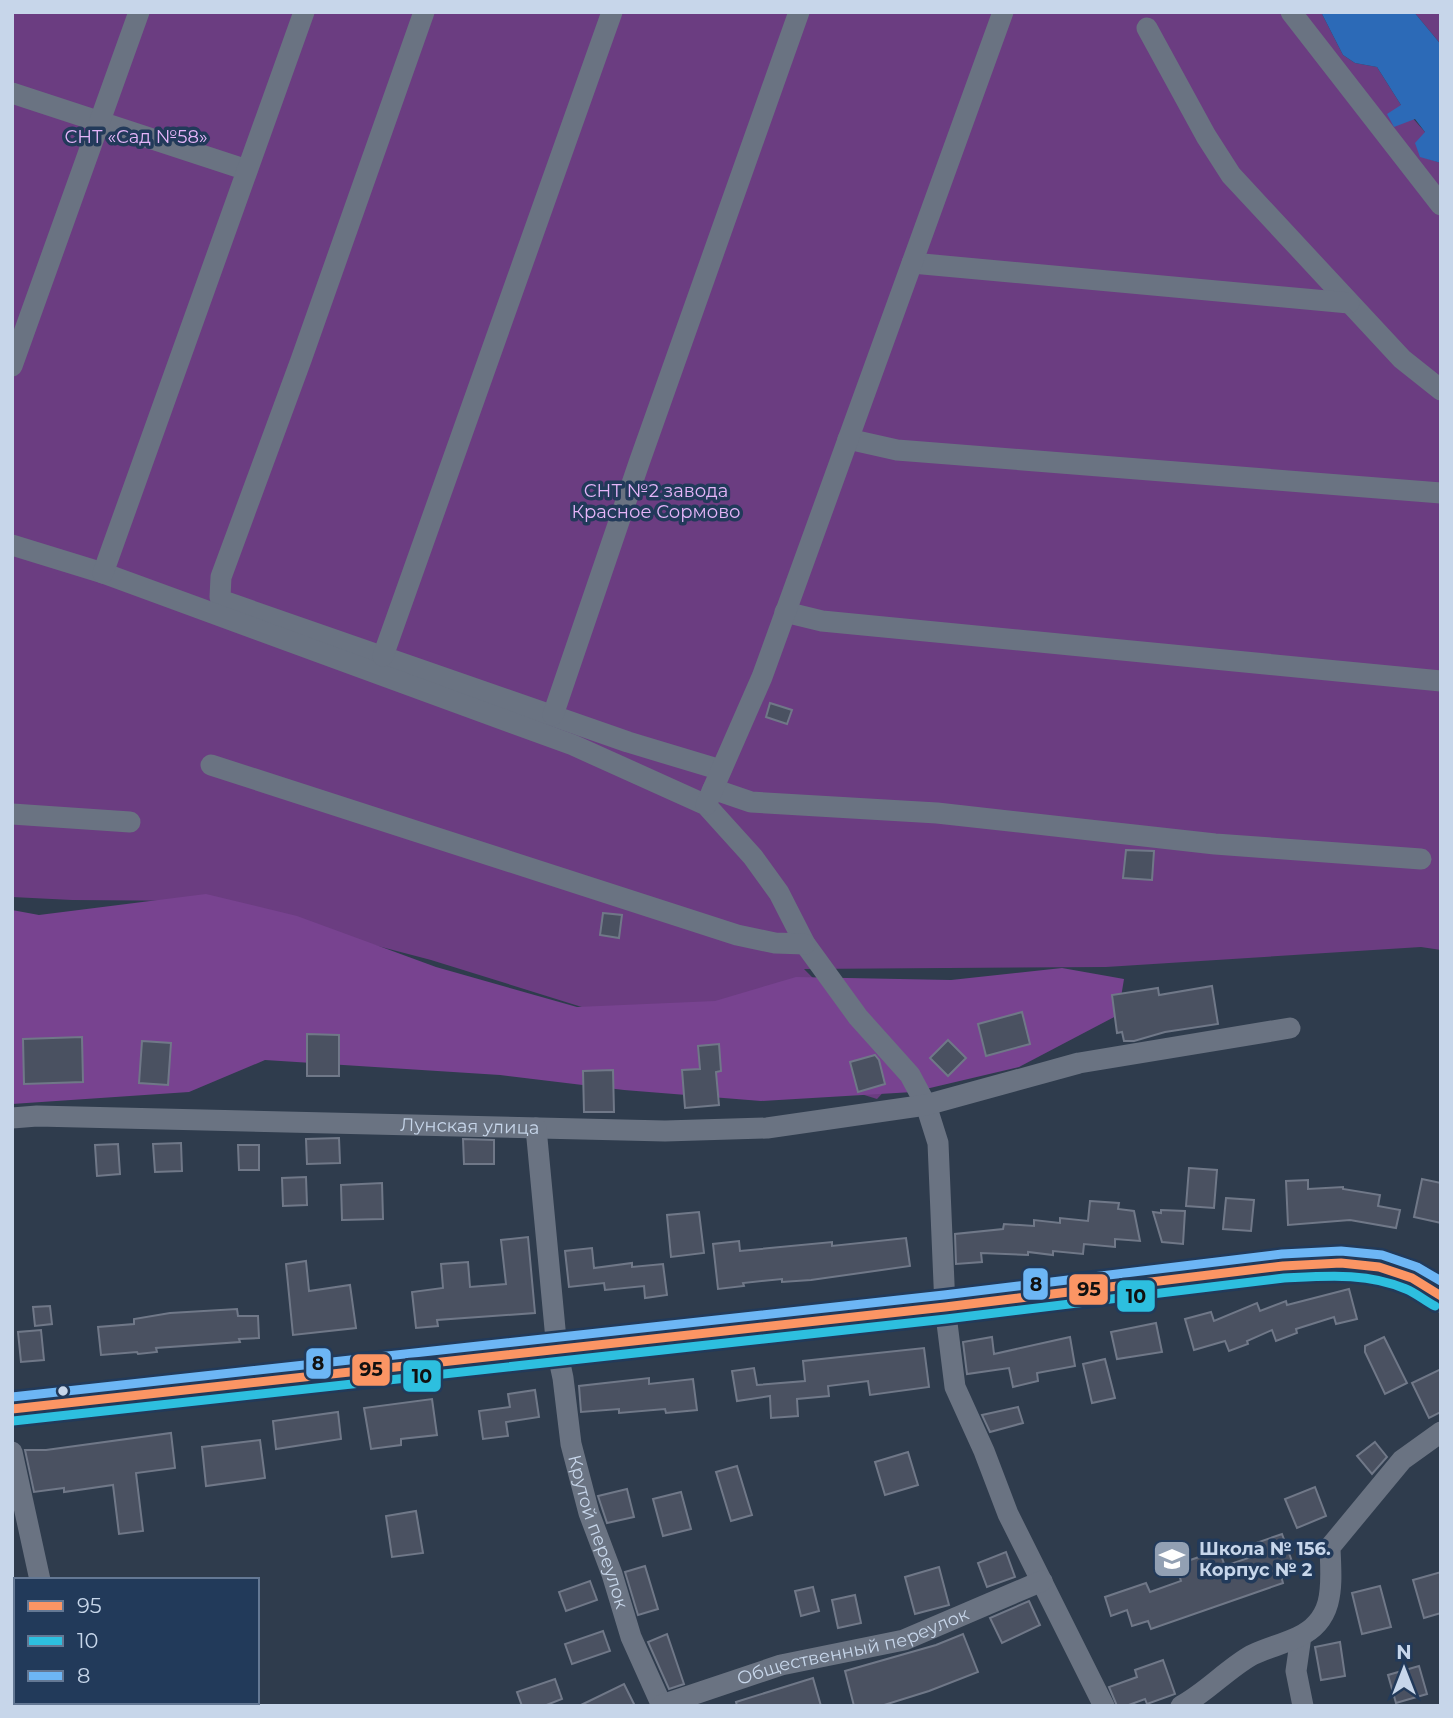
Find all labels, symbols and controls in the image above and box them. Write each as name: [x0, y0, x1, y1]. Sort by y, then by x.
park label: СНТ «Сад №58»: [64, 126, 208, 148]
park label: СНТ №2 завода Красное Сормово: [571, 480, 741, 523]
street label: Лунская улица: [400, 1114, 540, 1139]
line badge: 8: [1022, 1267, 1049, 1301]
text: 8: [1030, 1273, 1042, 1296]
line badge: 95: [1068, 1273, 1109, 1306]
text: 95: [1077, 1278, 1101, 1301]
line badge: 10: [1116, 1279, 1156, 1313]
text: 10: [1126, 1285, 1146, 1308]
line badge: 8: [305, 1347, 332, 1380]
text: 8: [312, 1352, 324, 1375]
line badge: 95: [351, 1353, 391, 1387]
text: 95: [359, 1358, 383, 1381]
line badge: 10: [402, 1359, 442, 1393]
text: 10: [412, 1365, 432, 1388]
unlabelled marker: [56, 1384, 70, 1398]
street label: Крутой переулок: [563, 1452, 633, 1612]
school or university icon: Школа № 156. Корпус № 2: [1151, 1538, 1193, 1580]
place label: Школа № 156. Корпус № 2: [1199, 1538, 1331, 1581]
legend: [14, 1578, 259, 1704]
text: 95: [77, 1593, 102, 1618]
street label: Общественный переулок: [734, 1602, 973, 1690]
text: 10: [77, 1628, 98, 1653]
north arrow: [1369, 1634, 1439, 1704]
text: N: [1396, 1641, 1412, 1664]
text: 8: [77, 1663, 90, 1688]

